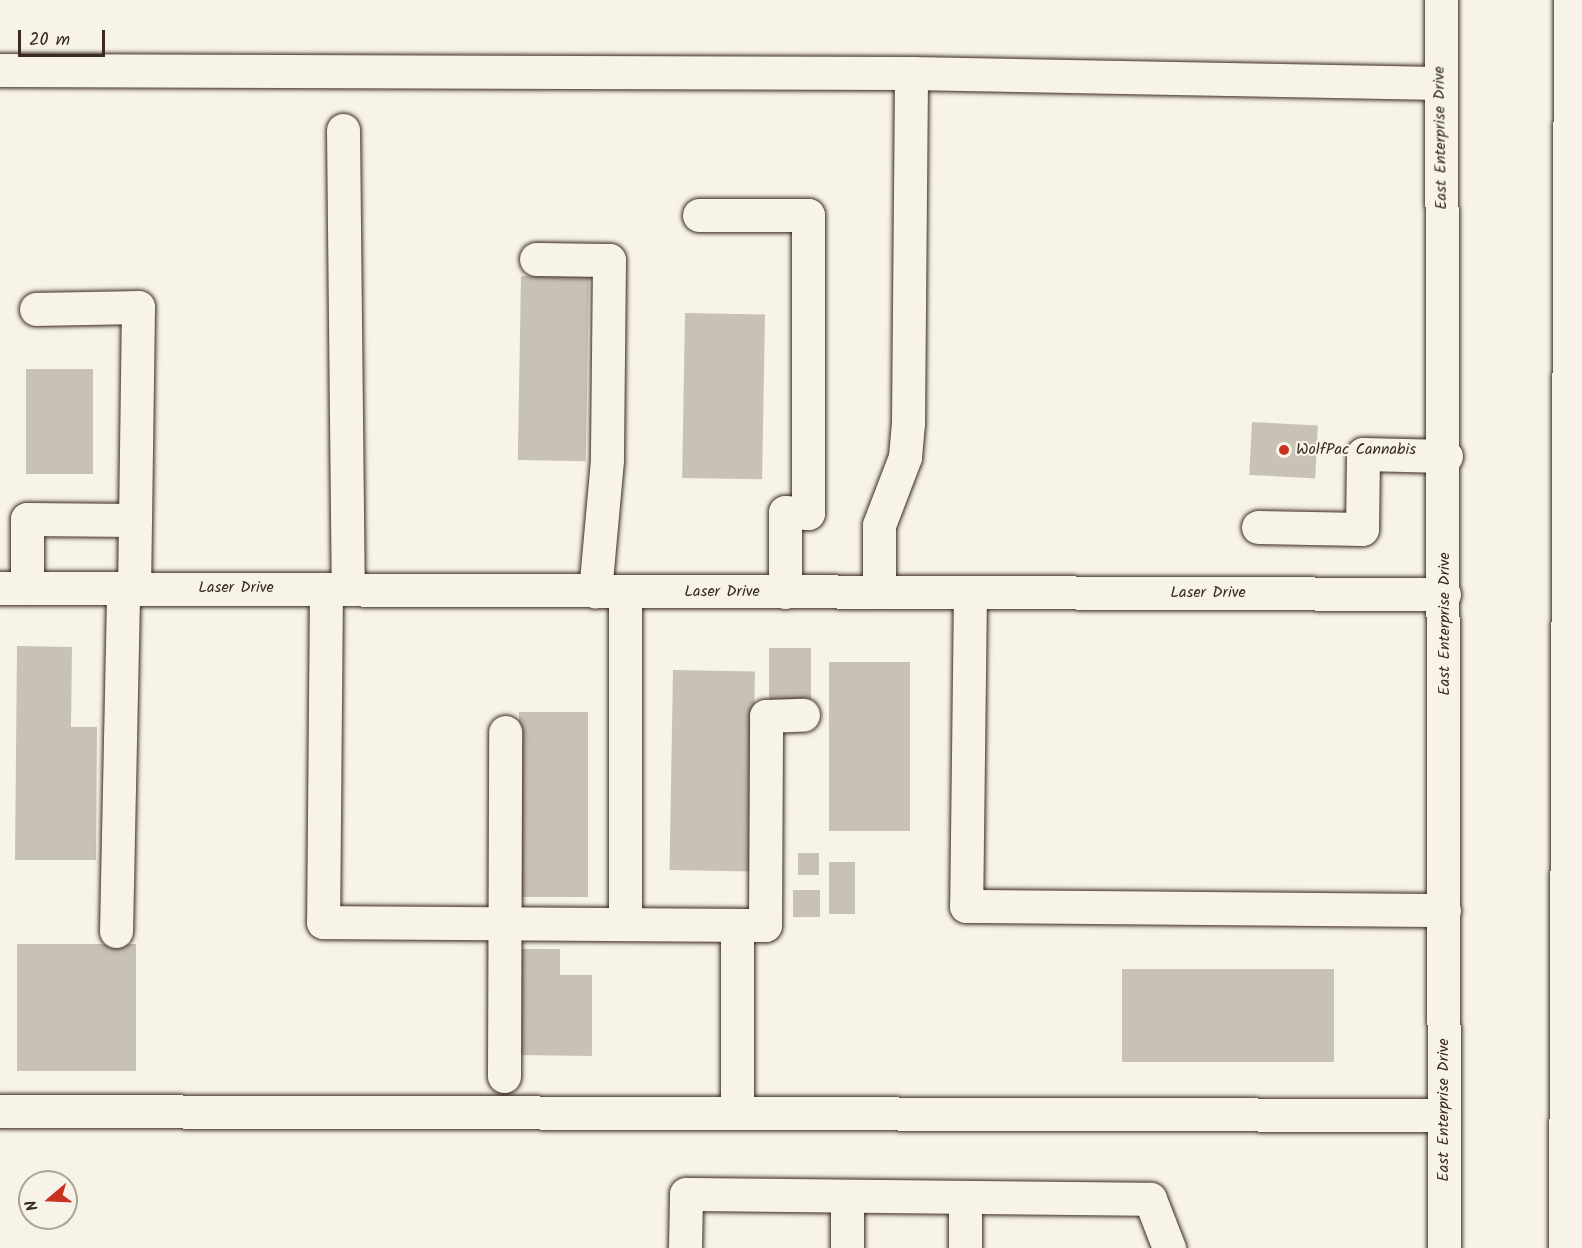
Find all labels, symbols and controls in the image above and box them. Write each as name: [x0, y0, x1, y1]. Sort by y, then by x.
scale bar: [21, 18, 108, 56]
text: 20 m: [29, 26, 70, 55]
street label: East Enterprise Drive: [1430, 66, 1452, 210]
place label: WolfPac Cannabis: [1296, 440, 1416, 460]
marker: WolfPac Cannabis: [1277, 443, 1291, 457]
street label: East Enterprise Drive: [1435, 552, 1455, 696]
street label: Laser Drive: [198, 578, 274, 598]
street label: Laser Drive: [684, 582, 760, 602]
street label: Laser Drive: [1170, 583, 1246, 603]
street label: East Enterprise Drive: [1434, 1038, 1454, 1182]
north arrow: [18, 1170, 78, 1230]
text: N: [19, 1197, 46, 1214]

